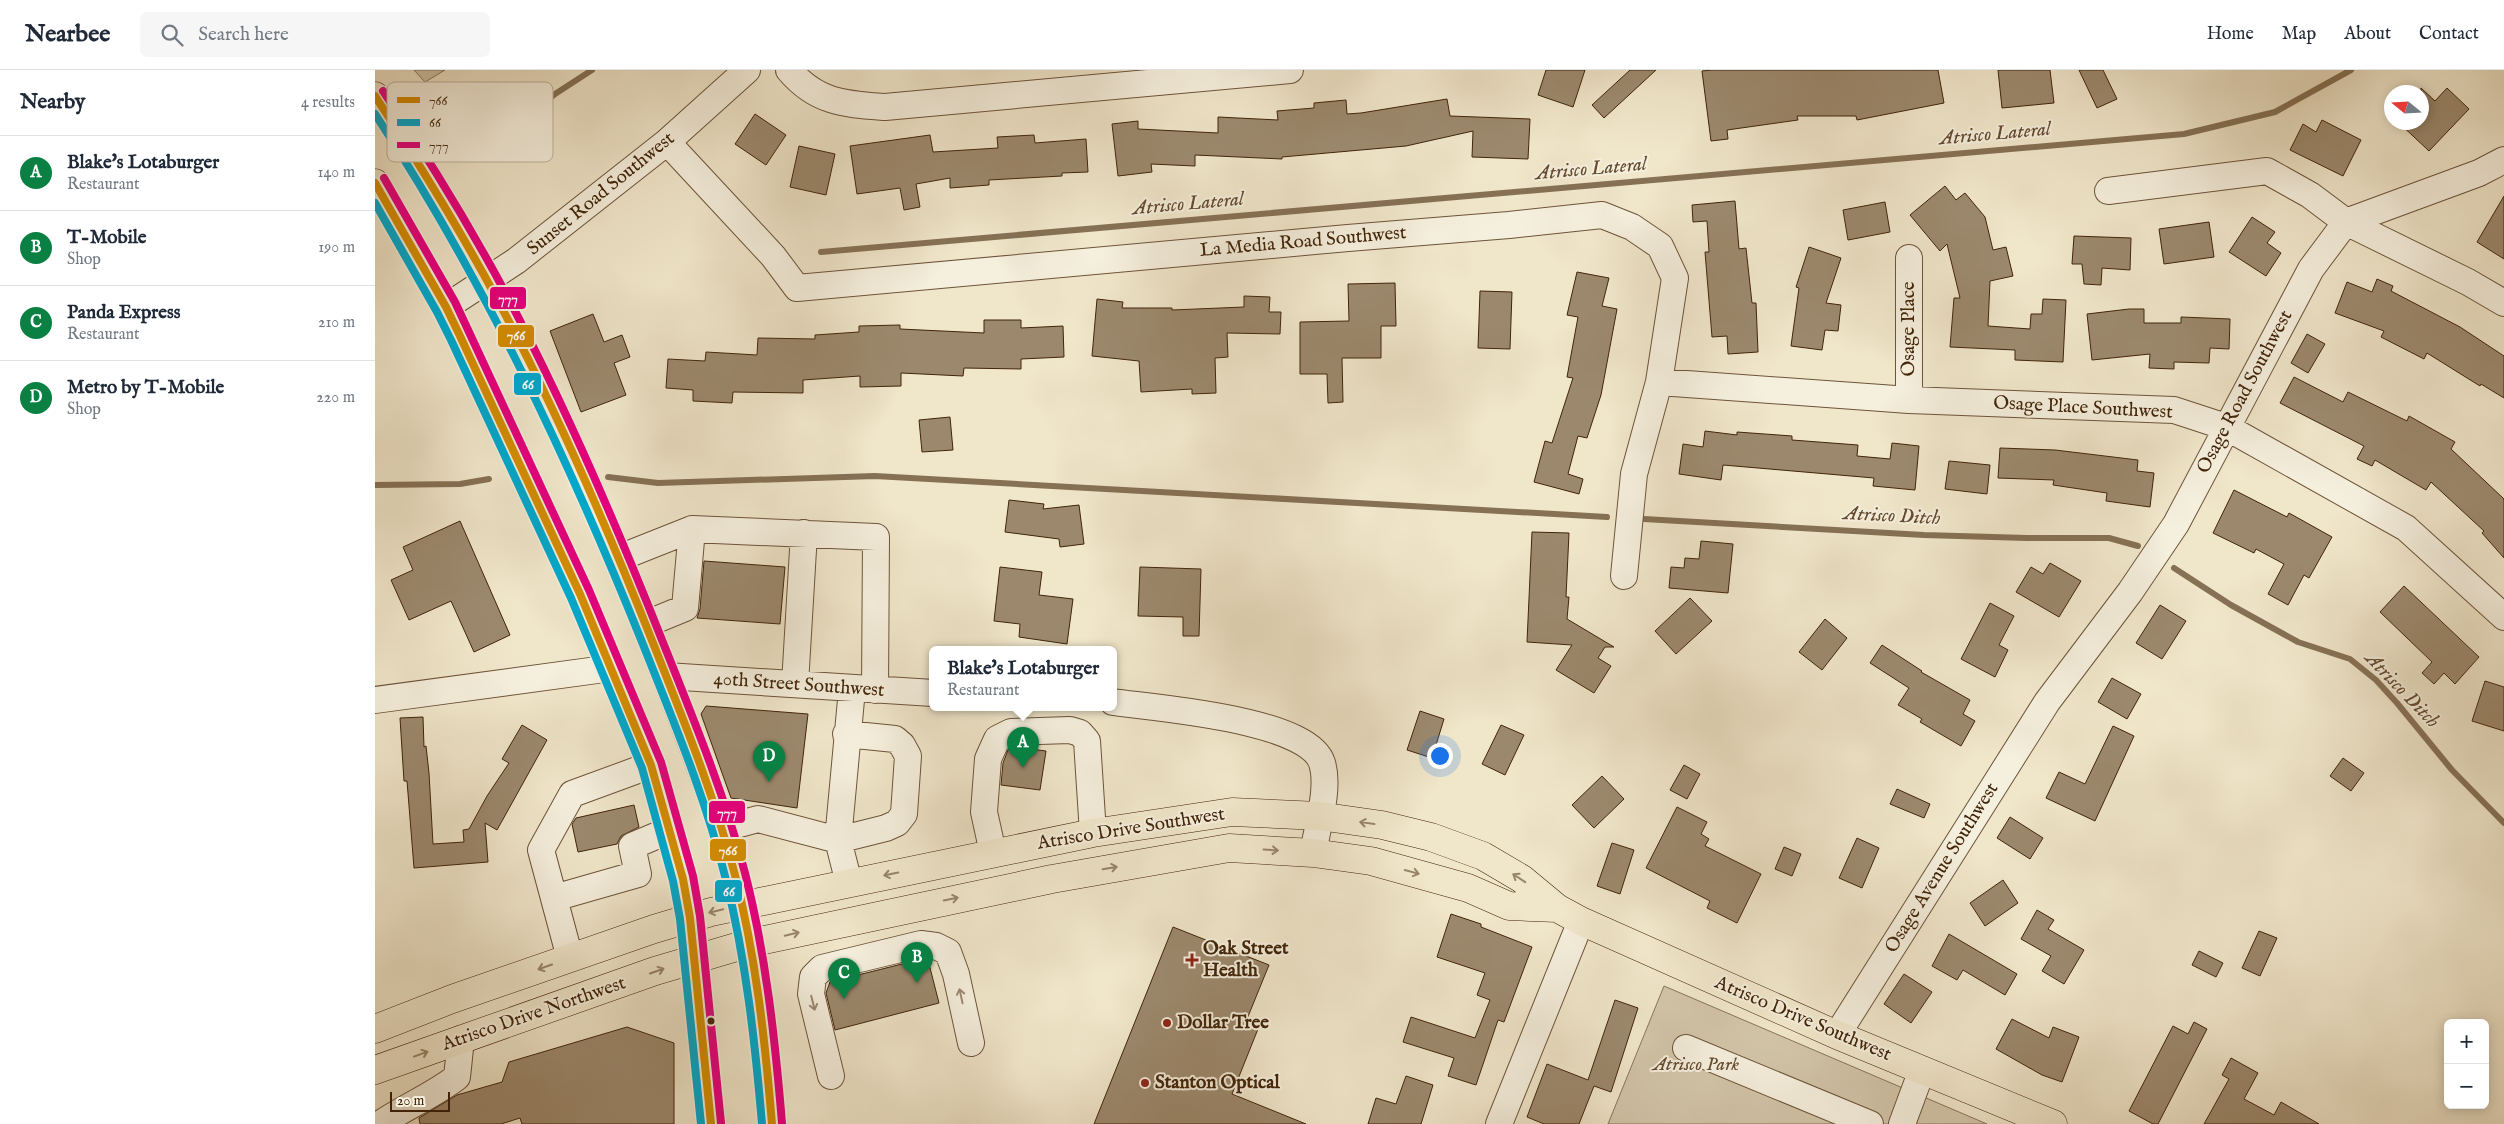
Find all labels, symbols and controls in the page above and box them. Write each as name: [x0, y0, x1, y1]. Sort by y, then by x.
search box: [140, 12, 490, 57]
text: Nearbee: [25, 19, 110, 50]
icon: search: [158, 21, 186, 49]
text: Search here: [198, 23, 289, 47]
text: Home: [2207, 23, 2254, 46]
text: Map: [2282, 23, 2316, 46]
text: About: [2344, 23, 2391, 46]
text: Contact: [2419, 23, 2479, 46]
legend: [387, 82, 553, 162]
north arrow: [2384, 85, 2429, 130]
text: Nearby: [20, 89, 85, 116]
text: 766: [429, 92, 448, 110]
text: 4 results: [301, 93, 355, 113]
text: 66: [429, 114, 442, 132]
water label: Atrisco Lateral: [1936, 116, 2054, 151]
street label: Sunset Road Southwest: [522, 127, 680, 261]
text: 777: [429, 137, 449, 155]
text: Blake's Lotaburger: [67, 151, 219, 175]
water label: Atrisco Lateral: [1532, 151, 1650, 186]
text: A: [31, 163, 41, 183]
text: 140 m: [317, 163, 355, 183]
text: Restaurant: [67, 175, 140, 195]
water label: Atrisco Lateral: [1129, 186, 1247, 221]
street label: La Media Road Southwest: [1199, 221, 1408, 263]
text: T-Mobile: [67, 226, 147, 250]
text: B: [31, 238, 41, 258]
text: 190 m: [318, 238, 355, 258]
text: Shop: [67, 250, 101, 270]
street label: Osage Place: [1897, 281, 1921, 377]
line badge: 777: [489, 286, 527, 310]
text: 777: [498, 290, 518, 308]
text: Panda Express: [67, 301, 180, 325]
street label: Osage Road Southwest: [2192, 306, 2298, 478]
text: C: [30, 313, 42, 333]
text: 210 m: [318, 313, 355, 333]
line badge: 766: [497, 324, 535, 348]
text: Restaurant: [67, 325, 140, 345]
text: 766: [507, 327, 526, 345]
line badge: 66: [513, 372, 542, 396]
text: Metro by T-Mobile: [67, 376, 224, 400]
text: 66: [522, 376, 535, 394]
text: D: [30, 388, 42, 408]
text: 220 m: [316, 388, 355, 408]
street label: Osage Place Southwest: [1993, 391, 2174, 425]
text: Shop: [67, 400, 101, 420]
water label: Atrisco Ditch: [1841, 501, 1942, 531]
water label: Atrisco Ditch: [2358, 645, 2445, 734]
popup: [929, 646, 1117, 711]
text: Blake's Lotaburger: [947, 657, 1099, 681]
street label: 40th Street Southwest: [713, 667, 886, 703]
text: Restaurant: [947, 681, 1019, 701]
pin: A: [1007, 727, 1039, 768]
pin: D: [753, 741, 785, 782]
your location: [1427, 743, 1453, 769]
street label: Osage Avenue Southwest: [1880, 778, 2004, 958]
line badge: 777: [708, 800, 746, 824]
street label: Atrisco Drive Southwest: [1035, 802, 1227, 856]
text: 777: [717, 804, 737, 822]
one-way arrow: [1360, 818, 1376, 828]
line badge: 766: [709, 838, 747, 862]
text: 766: [719, 842, 738, 860]
one-way arrow: [1263, 846, 1279, 855]
one-way arrow: [1102, 862, 1118, 872]
one-way arrow: [1404, 868, 1420, 877]
one-way arrow: [884, 869, 900, 879]
one-way arrow: [1512, 872, 1526, 882]
line badge: 66: [714, 879, 743, 903]
text: 66: [723, 883, 736, 901]
one-way arrow: [942, 894, 958, 903]
one-way arrow: [709, 907, 725, 916]
one-way arrow: [784, 929, 800, 938]
place label: Oak Street Health: [1203, 937, 1289, 983]
pin: B: [901, 942, 933, 983]
marker: Oak Street Health: [1185, 953, 1199, 967]
pin: C: [828, 958, 860, 999]
one-way arrow: [537, 963, 553, 972]
one-way arrow: [648, 966, 664, 975]
street label: Atrisco Drive Northwest: [438, 971, 629, 1057]
street label: Atrisco Drive Southwest: [1710, 971, 1895, 1067]
one-way arrow: [955, 988, 965, 1004]
one-way arrow: [809, 994, 818, 1010]
place label: Dollar Tree: [1177, 1011, 1269, 1035]
unlabelled marker: [706, 1016, 716, 1026]
marker: Dollar Tree: [1161, 1017, 1173, 1029]
map controls: [2444, 1019, 2489, 1109]
button: +: [2444, 1019, 2489, 1064]
one-way arrow: [413, 1049, 428, 1058]
park label: Atrisco Park: [1651, 1053, 1739, 1077]
button: −: [2444, 1064, 2489, 1109]
place label: Stanton Optical: [1155, 1071, 1280, 1095]
marker: Stanton Optical: [1139, 1077, 1151, 1089]
scale bar: [390, 1089, 450, 1112]
text: 20 m: [397, 1092, 424, 1110]

